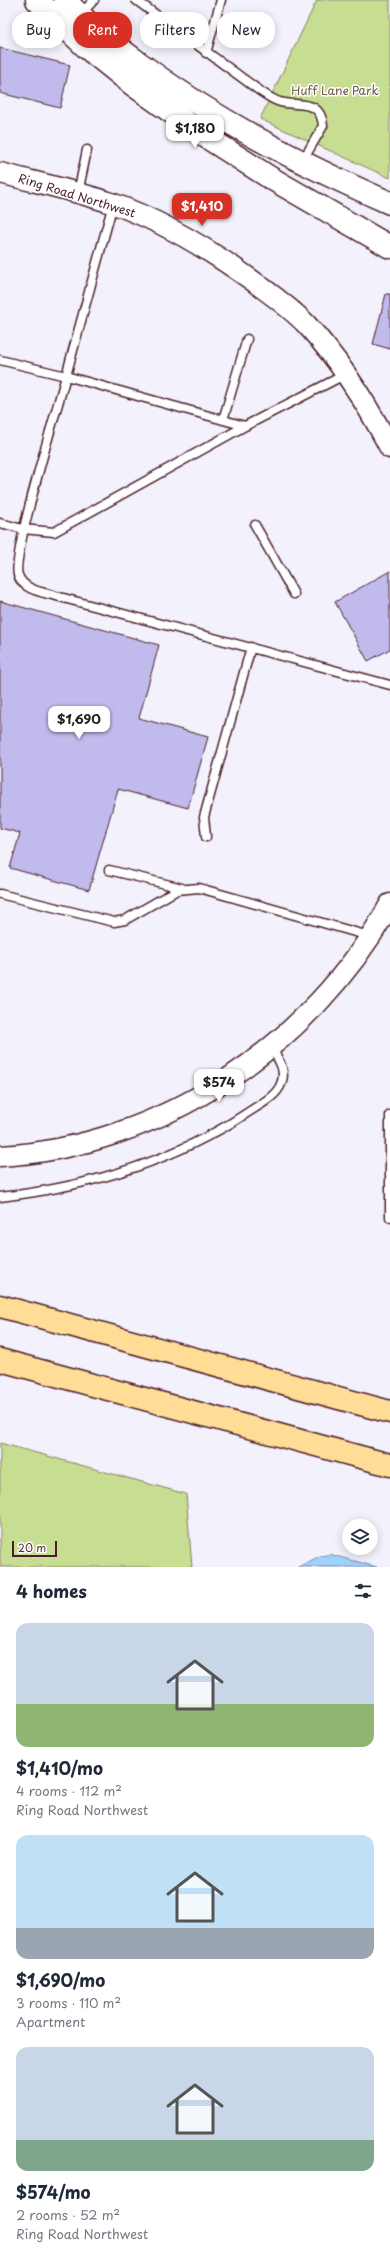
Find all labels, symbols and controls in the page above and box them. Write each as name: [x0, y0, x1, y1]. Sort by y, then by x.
chip: Buy: [12, 12, 65, 48]
chip: Rent: [73, 12, 132, 48]
chip: Filters: [140, 12, 209, 48]
chip: New: [217, 12, 275, 48]
park label: Huff Lane Park: [291, 81, 379, 99]
pin: $1,180: [162, 115, 228, 149]
text: $1,180: [175, 118, 215, 137]
street label: Ring Road Northwest: [16, 169, 138, 221]
pin: $1,410: [169, 193, 235, 227]
text: $1,410: [181, 196, 223, 215]
pin: $1,690: [46, 706, 112, 740]
text: $1,690: [57, 709, 101, 728]
pin: $574: [195, 1069, 243, 1103]
text: $574: [203, 1072, 235, 1091]
map controls: [342, 1519, 378, 1555]
button: layers: [342, 1519, 378, 1555]
scale bar: [12, 1539, 57, 1558]
text: 20 m: [18, 1539, 46, 1556]
text: 4 homes: [16, 1578, 87, 1604]
icon: filters: [352, 1580, 374, 1602]
icon: home: [159, 1649, 231, 1721]
text: $1,410/mo: [16, 1755, 103, 1781]
text: 4 rooms · 112 m²: [16, 1781, 122, 1800]
text: Ring Road Northwest: [16, 1800, 148, 1819]
icon: home: [159, 1861, 231, 1933]
text: $1,690/mo: [16, 1967, 105, 1993]
text: 3 rooms · 110 m²: [16, 1993, 121, 2012]
text: Apartment: [16, 2012, 85, 2031]
icon: home: [159, 2073, 231, 2145]
text: $574/mo: [16, 2179, 91, 2205]
text: 2 rooms · 52 m²: [16, 2205, 120, 2224]
text: Ring Road Northwest: [16, 2224, 148, 2243]

